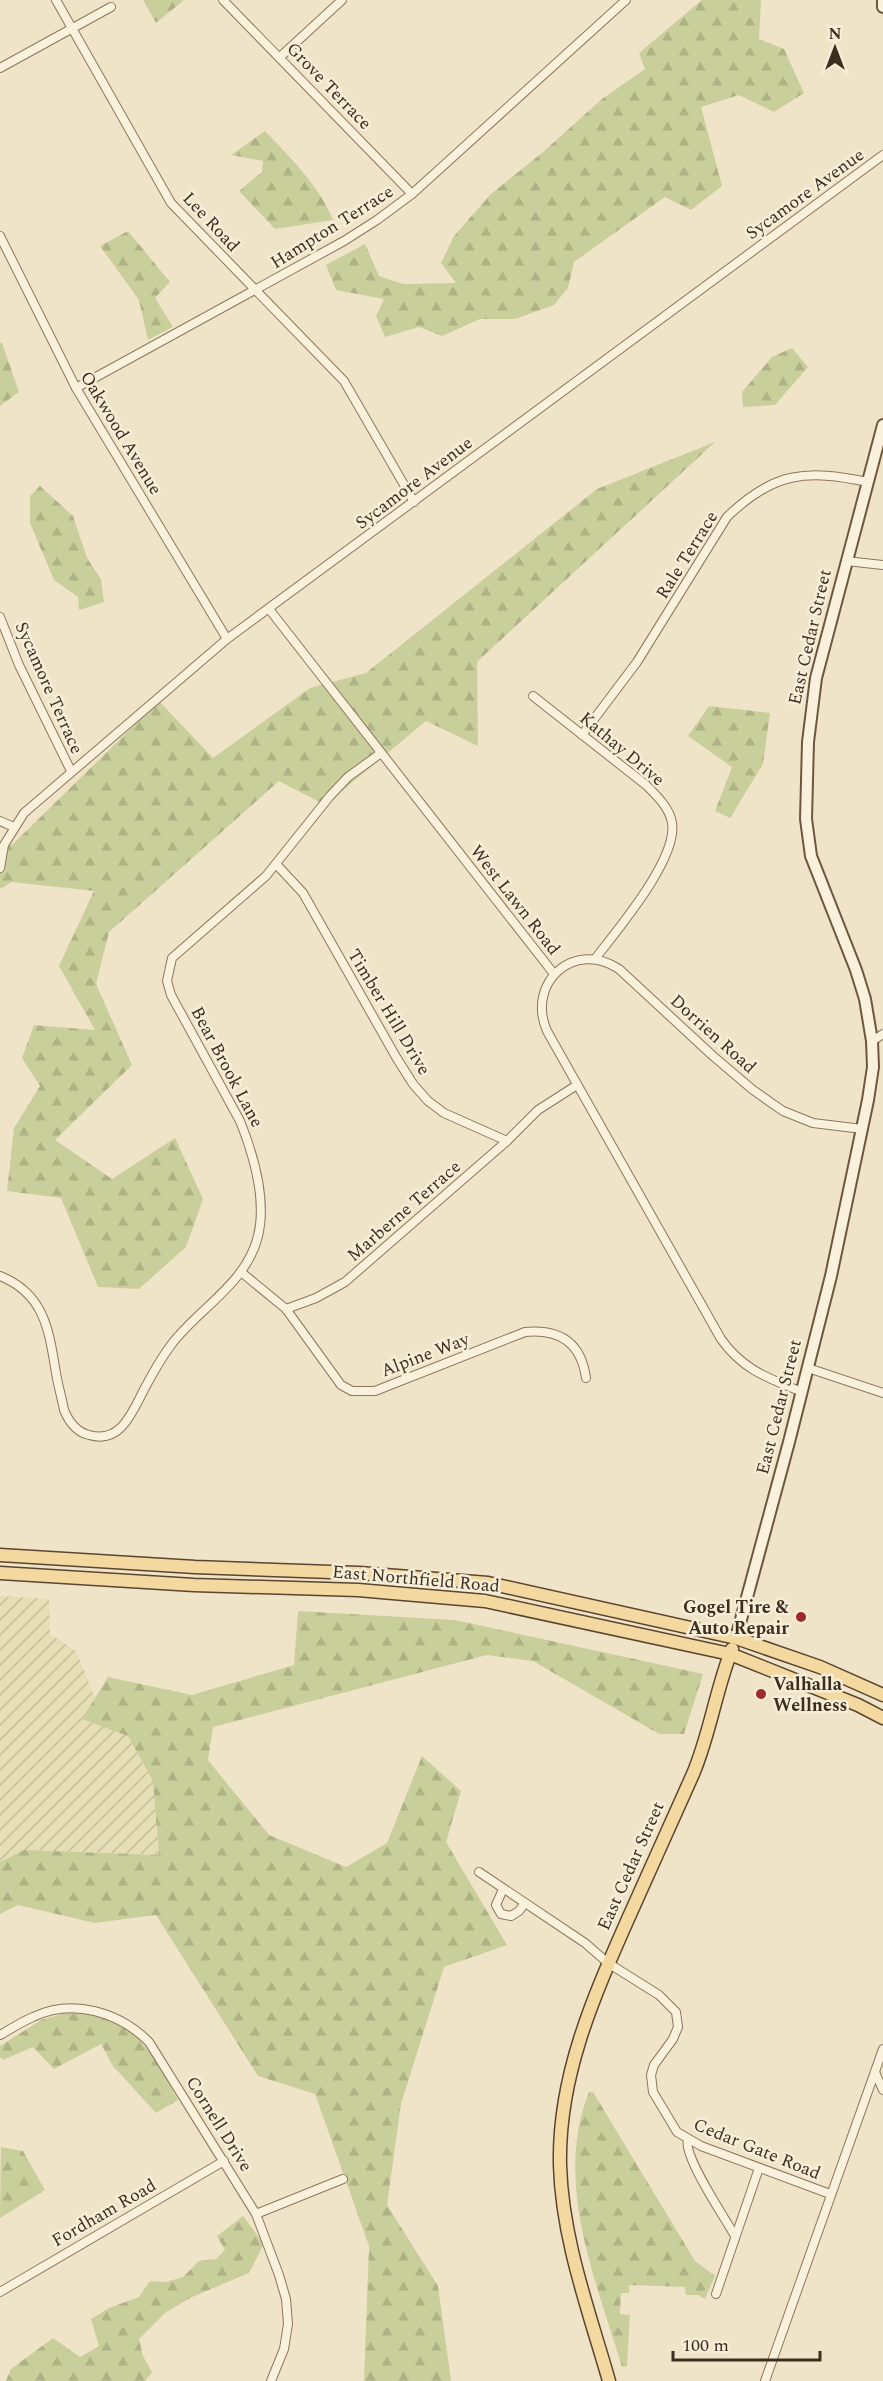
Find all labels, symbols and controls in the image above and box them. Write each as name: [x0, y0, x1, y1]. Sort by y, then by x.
north arrow: [805, 18, 865, 78]
text: N: [828, 22, 842, 46]
street label: Grove Terrace: [280, 36, 378, 136]
street label: Sycamore Avenue: [740, 142, 870, 246]
street label: Hampton Terrace: [265, 178, 399, 276]
street label: Lee Road: [176, 186, 246, 258]
street label: Oakwood Avenue: [73, 366, 169, 500]
street label: Sycamore Avenue: [350, 430, 478, 536]
street label: Rale Terrace: [649, 506, 725, 604]
street label: East Cedar Street: [781, 566, 839, 708]
street label: Sycamore Terrace: [8, 618, 90, 758]
street label: Kathay Drive: [573, 705, 671, 793]
street label: West Lawn Road: [463, 839, 567, 961]
street label: Timber Hill Drive: [341, 944, 437, 1080]
street label: Dorrien Road: [664, 988, 762, 1080]
street label: Bear Brook Lane: [184, 1002, 270, 1132]
street label: Marberne Terrace: [341, 1154, 467, 1268]
street label: Alpine Way: [377, 1325, 474, 1384]
street label: East Cedar Street: [749, 1337, 809, 1477]
street label: East Northfield Road: [331, 1558, 501, 1600]
place label: Gogel Tire & Auto Repair: [683, 1594, 789, 1642]
marker: Gogel Tire & Auto Repair: [794, 1610, 808, 1624]
place label: Valhalla Wellness: [773, 1671, 847, 1719]
marker: Valhalla Wellness: [754, 1687, 768, 1701]
street label: East Cedar Street: [590, 1797, 672, 1935]
street label: Cornell Drive: [179, 2071, 259, 2177]
street label: Cedar Gate Road: [689, 2111, 825, 2187]
street label: Fordham Road: [47, 2172, 161, 2254]
scale bar: [673, 2324, 820, 2362]
text: 100 m: [682, 2332, 729, 2359]

